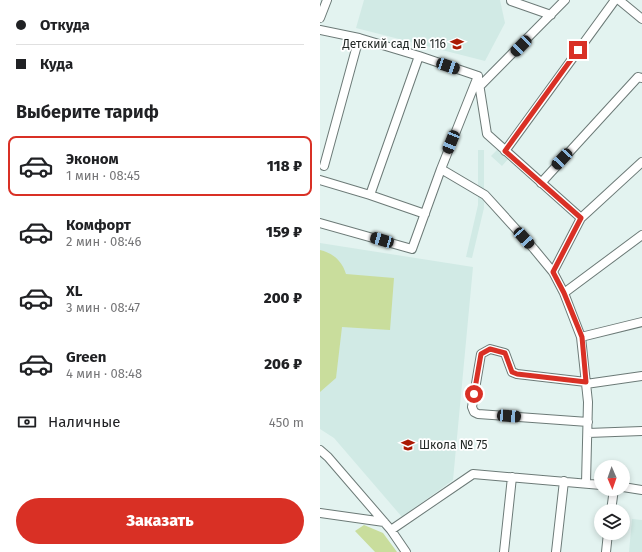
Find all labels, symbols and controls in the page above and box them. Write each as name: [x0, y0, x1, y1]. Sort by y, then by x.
text: Откуда: [40, 16, 90, 34]
car: [508, 33, 534, 59]
school or university icon: Детский сад № 116: [449, 36, 465, 52]
place label: Детский сад № 116: [341, 37, 446, 51]
route end: [569, 41, 587, 59]
text: Куда: [40, 55, 73, 73]
car: [435, 56, 461, 76]
text: Выберите тариф: [16, 101, 159, 123]
car: [441, 129, 461, 155]
car: [549, 146, 575, 172]
icon: car: [18, 148, 54, 184]
text: Эконом: [66, 150, 119, 168]
text: 118 ₽: [267, 157, 302, 175]
text: 1 мин · 08:45: [66, 168, 140, 183]
icon: car: [18, 214, 54, 250]
text: Комфорт: [66, 216, 131, 234]
text: 159 ₽: [266, 223, 302, 241]
car: [512, 225, 536, 251]
car: [369, 231, 395, 249]
text: 2 мин · 08:46: [66, 234, 141, 249]
icon: car: [18, 280, 54, 316]
text: XL: [66, 282, 82, 300]
text: 200 ₽: [264, 289, 302, 307]
text: 3 мин · 08:47: [66, 300, 140, 315]
icon: car: [18, 346, 54, 382]
text: Green: [66, 348, 106, 366]
text: 206 ₽: [264, 355, 302, 373]
text: 4 мин · 08:48: [66, 366, 142, 381]
route start: [465, 385, 483, 403]
car: [497, 409, 521, 423]
icon: cash: [16, 411, 38, 433]
text: Наличные: [48, 413, 120, 431]
text: 450 m: [269, 415, 304, 430]
school or university icon: Школа № 75: [400, 437, 416, 453]
place label: Школа № 75: [419, 438, 488, 452]
north arrow: [594, 460, 630, 496]
map controls: [594, 460, 630, 540]
button: Заказать: [16, 498, 304, 544]
button: layers: [594, 504, 630, 540]

